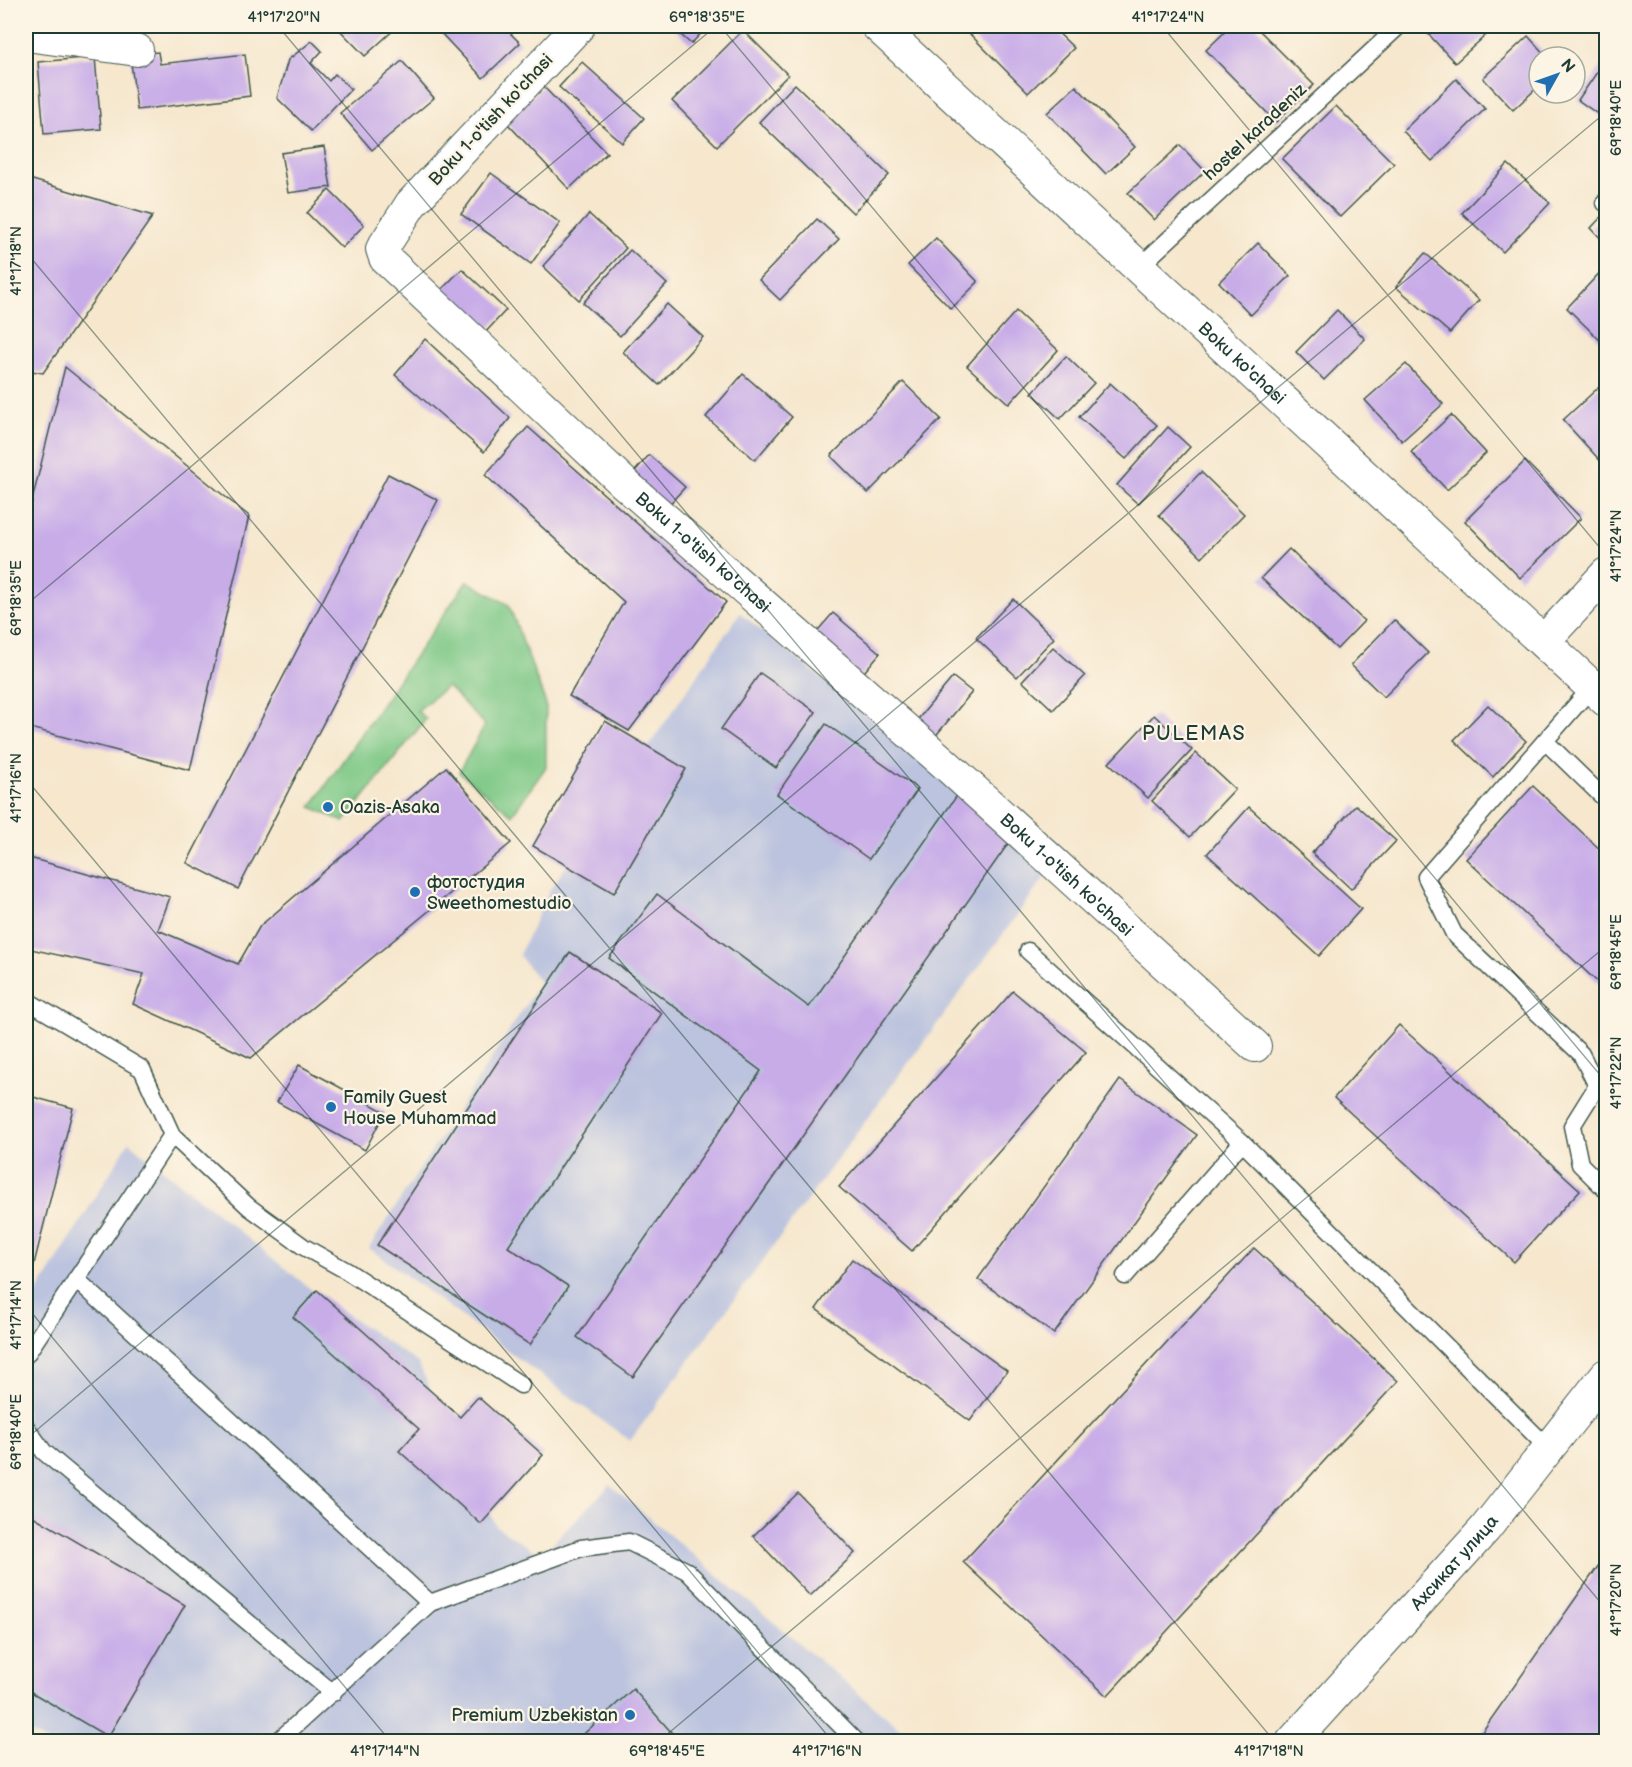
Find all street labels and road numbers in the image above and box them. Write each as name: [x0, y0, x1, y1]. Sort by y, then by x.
street label: Boku 1-o'tish ko'chasi: [425, 50, 557, 190]
street label: hostel karadeniz: [1199, 79, 1311, 185]
street label: Boku ko'chasi: [1194, 317, 1290, 408]
street label: Boku 1-o'tish ko'chasi: [631, 488, 775, 617]
street label: Boku 1-o'tish ko'chasi: [996, 809, 1137, 940]
street label: Ахсикат улица: [1405, 1510, 1503, 1615]

